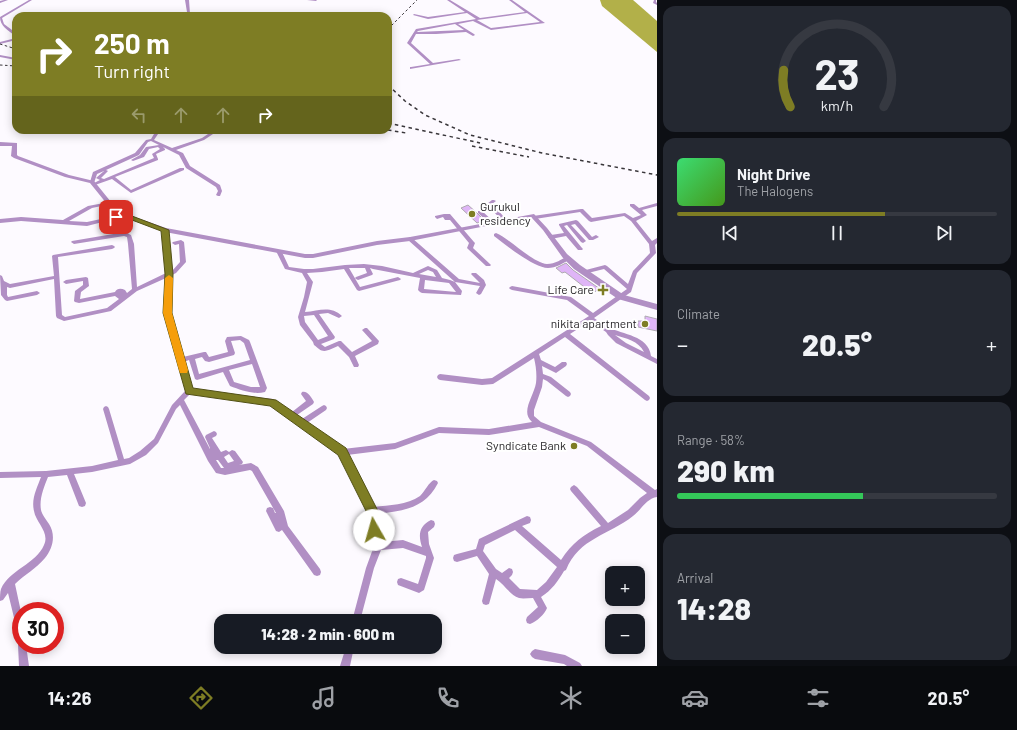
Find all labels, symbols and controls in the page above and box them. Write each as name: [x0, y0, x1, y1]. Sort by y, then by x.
text: 250 m: [94, 26, 170, 60]
icon: right: [28, 28, 80, 80]
text: 23: [814, 48, 860, 98]
text: Turn right: [94, 60, 170, 82]
text: km/h: [821, 97, 853, 114]
icon: left: [128, 104, 150, 126]
icon: ahead: [170, 104, 192, 126]
icon: ahead: [212, 104, 234, 126]
icon: right: [254, 104, 276, 126]
text: Night Drive: [737, 165, 810, 183]
text: The Halogens: [737, 183, 813, 199]
place label: Gurukul residency: [480, 199, 531, 227]
pin: [99, 200, 133, 234]
icon: arrive: [105, 206, 127, 228]
marker: Gurukul residency: [467, 209, 477, 219]
icon: previous: [719, 222, 741, 244]
icon: pause: [826, 222, 848, 244]
icon: next: [933, 222, 955, 244]
place label: Life Care: [548, 282, 594, 296]
marker: Life Care: [597, 284, 609, 296]
text: Climate: [677, 306, 720, 322]
place label: nikita apartment: [551, 316, 637, 330]
marker: nikita apartment: [640, 319, 650, 329]
text: 20.5°: [802, 326, 872, 362]
text: −: [677, 331, 688, 357]
text: +: [986, 331, 997, 357]
text: Range · 58%: [677, 432, 745, 448]
place label: Syndicate Bank: [486, 438, 566, 452]
marker: Syndicate Bank: [569, 441, 579, 451]
text: 290 km: [677, 452, 775, 488]
position arrow: [353, 509, 395, 551]
map controls: [605, 566, 645, 654]
button: +: [605, 566, 645, 606]
text: Arrival: [677, 570, 713, 586]
text: 14:28: [677, 590, 751, 626]
speed limit sign: 30: [12, 602, 64, 654]
button: −: [605, 614, 645, 654]
text: 14:28 · 2 min · 600 m: [261, 625, 395, 643]
icon: directions: [187, 684, 215, 712]
icon: music: [310, 684, 338, 712]
icon: phone: [434, 684, 462, 712]
icon: climate: [557, 684, 585, 712]
icon: car: [681, 684, 709, 712]
icon: filters: [804, 684, 832, 712]
text: 14:26: [48, 687, 91, 709]
text: 20.5°: [928, 687, 969, 709]

